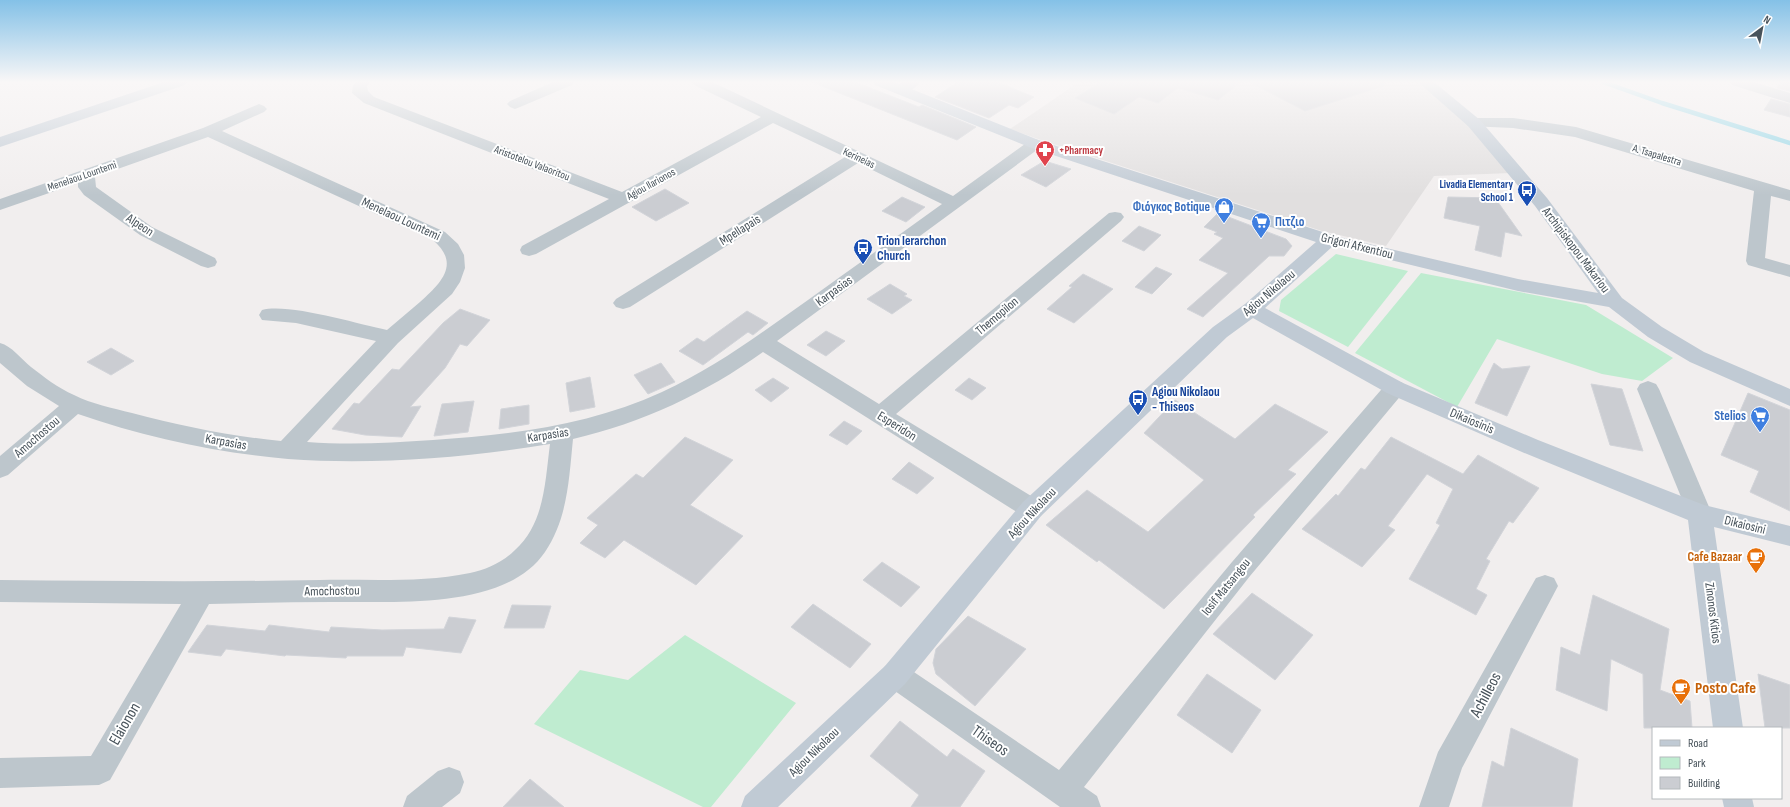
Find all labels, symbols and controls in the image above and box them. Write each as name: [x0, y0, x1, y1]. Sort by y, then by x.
north arrow: [1742, 8, 1782, 48]
text: N: [1761, 13, 1773, 27]
pharmacy icon: +Pharmacy: [1034, 139, 1056, 167]
street label: A. Tsapalestra: [1630, 141, 1683, 169]
street label: Aristotelou Valaoritou: [491, 142, 572, 184]
place label: +Pharmacy: [1059, 144, 1104, 157]
street label: Kerineias: [841, 145, 877, 171]
street label: Menelaou Lountemi: [46, 158, 118, 194]
street label: Agiou Ilarionos: [623, 165, 678, 203]
place label: Livadia Elementary School 1: [1439, 178, 1514, 204]
bus stop icon: Livadia Elementary School 1: [1516, 179, 1538, 207]
street label: Menelaou Lountemi: [359, 194, 443, 244]
shop icon: Φιόγκος Botique: [1213, 196, 1235, 224]
place label: Φιόγκος Botique: [1133, 199, 1210, 215]
street label: Archipiskopou Makariou: [1538, 203, 1613, 296]
street label: Alpeon: [122, 210, 157, 240]
street label: Mpellapais: [716, 211, 764, 249]
supermarket icon: Πιτζιο: [1250, 211, 1272, 239]
place label: Πιτζιο: [1275, 214, 1305, 230]
street label: Grigori Afxentiou: [1319, 229, 1395, 263]
place label: Trion Ierarchon Church: [877, 233, 946, 264]
bus stop icon: Trion Ierarchon Church: [852, 237, 874, 265]
street label: Agiou Nikolaou: [1239, 266, 1299, 320]
street label: Karpasias: [812, 272, 856, 310]
street label: Themopilon: [972, 294, 1022, 338]
place label: Agiou Nikolaou - Thiseos: [1151, 384, 1220, 415]
bus stop icon: Agiou Nikolaou - Thiseos: [1127, 388, 1149, 416]
street label: Dikaiosinis: [1448, 405, 1497, 438]
supermarket icon: Stelios: [1749, 405, 1771, 433]
street label: Esperidon: [874, 408, 920, 444]
place label: Stelios: [1714, 408, 1746, 424]
street label: Amochostou: [10, 413, 63, 462]
street label: Karpasias: [526, 424, 570, 446]
street label: Karpasias: [204, 431, 248, 454]
street label: Agiou Nikolaou: [1004, 484, 1060, 542]
street label: Dikaiosini: [1723, 512, 1767, 538]
cafe icon: Cafe Bazaar: [1745, 546, 1767, 574]
place label: Cafe Bazaar: [1688, 549, 1742, 565]
street label: Iosif Matsangou: [1198, 555, 1254, 619]
street label: Zinonos Kitios: [1701, 582, 1725, 645]
street label: Amochostou: [303, 583, 360, 599]
street label: Achilleos: [1466, 669, 1506, 722]
cafe icon: Posto Cafe: [1670, 677, 1692, 705]
place label: Posto Cafe: [1695, 679, 1756, 698]
street label: Elaionon: [105, 699, 145, 749]
street label: Thiseos: [968, 722, 1012, 761]
street label: Agiou Nikolaou: [785, 724, 842, 781]
legend: [1652, 727, 1782, 799]
text: Road: [1688, 736, 1708, 751]
text: Park: [1688, 756, 1706, 771]
text: Building: [1688, 776, 1720, 791]

